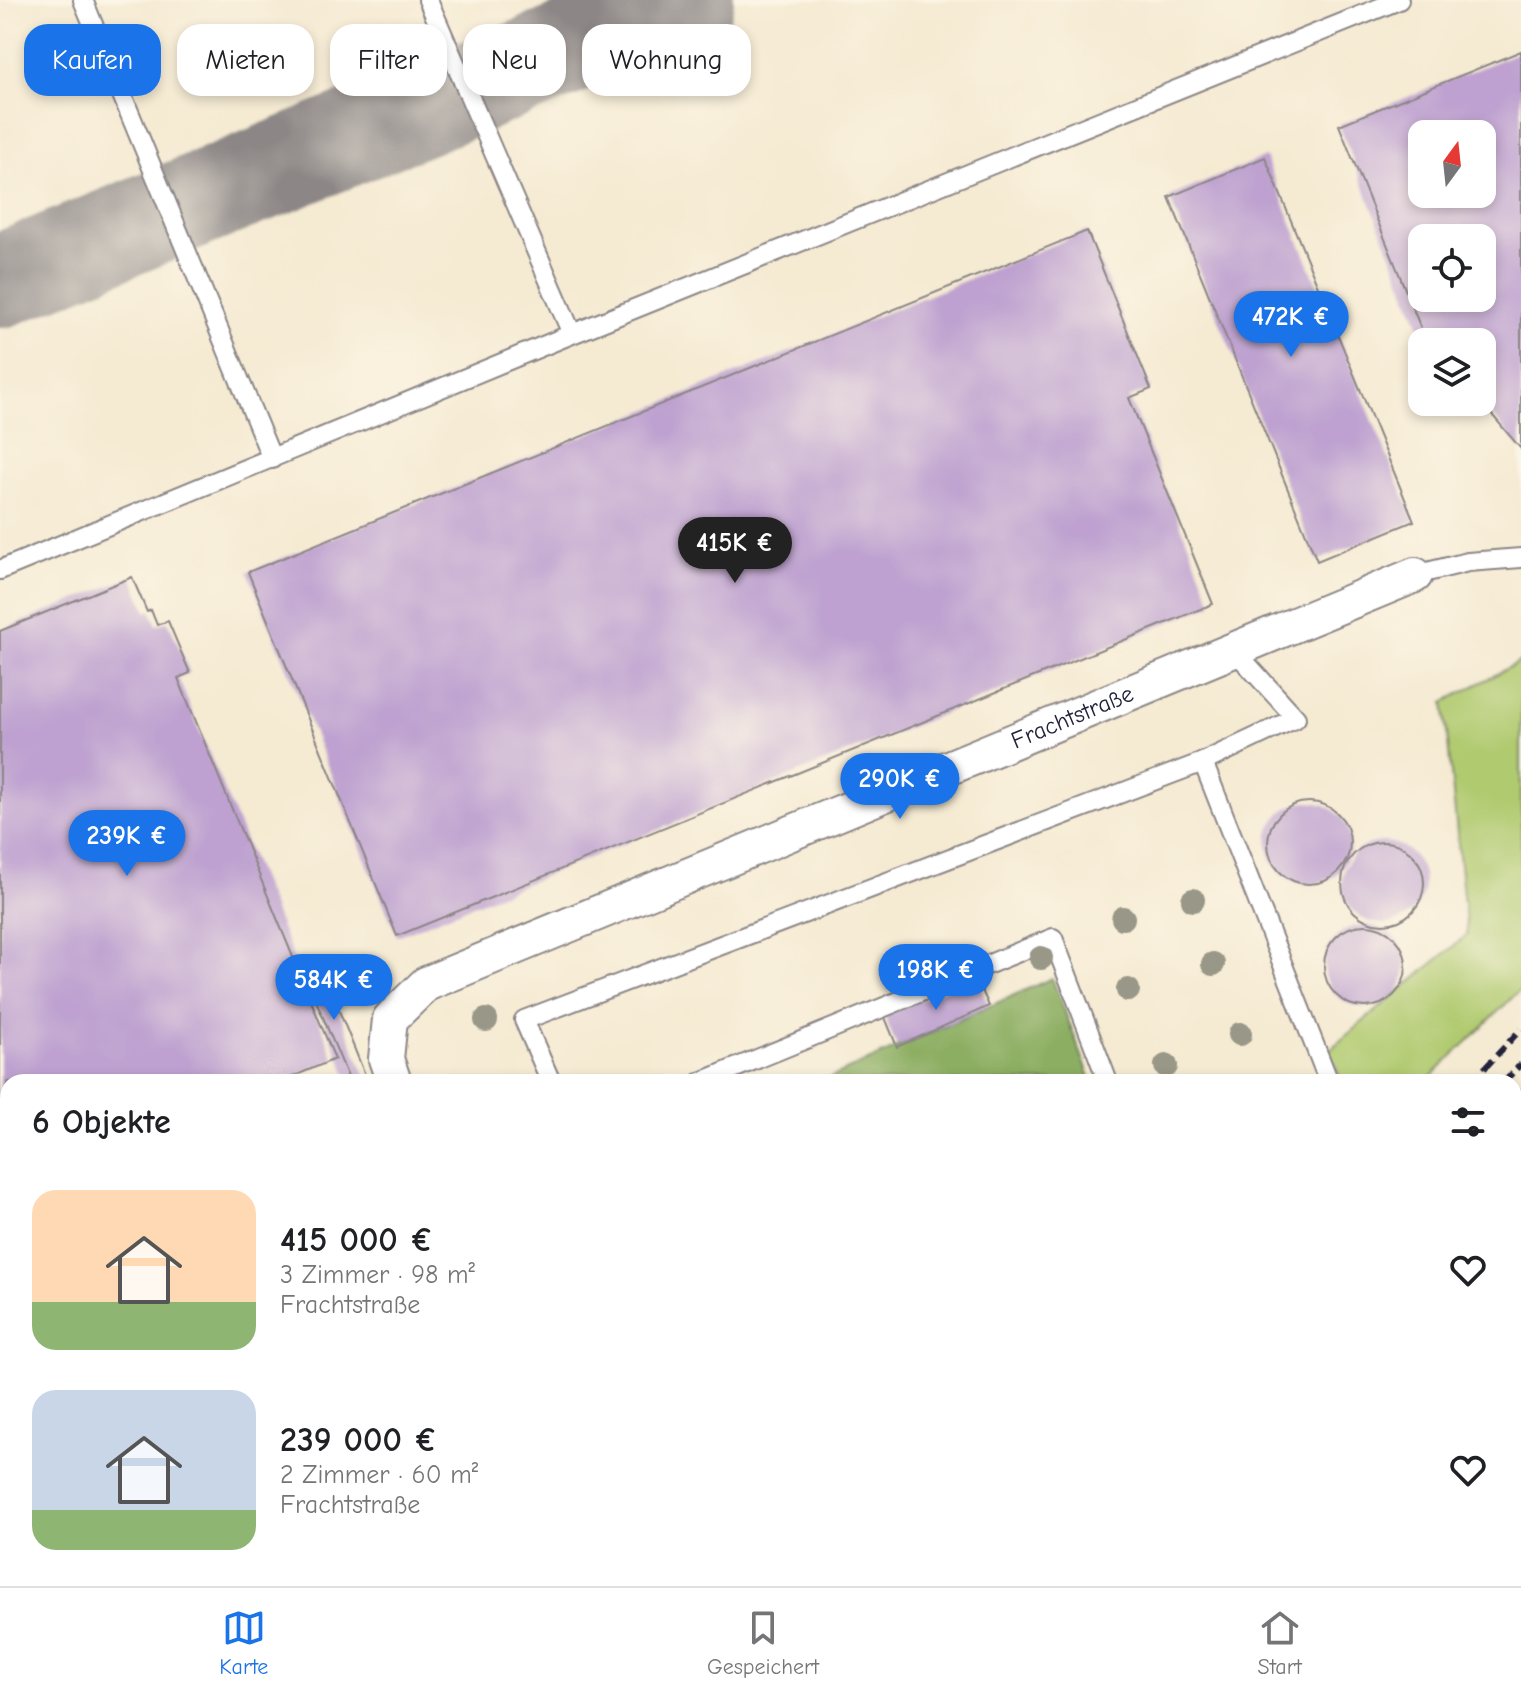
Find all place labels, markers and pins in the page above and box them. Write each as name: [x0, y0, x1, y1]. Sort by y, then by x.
pin: 472K €: [1226, 291, 1356, 359]
pin: 415K €: [670, 517, 800, 585]
pin: 290K €: [835, 753, 965, 821]
pin: 239K €: [62, 810, 192, 878]
pin: 198K €: [871, 944, 1001, 1012]
pin: 584K €: [269, 954, 399, 1022]

